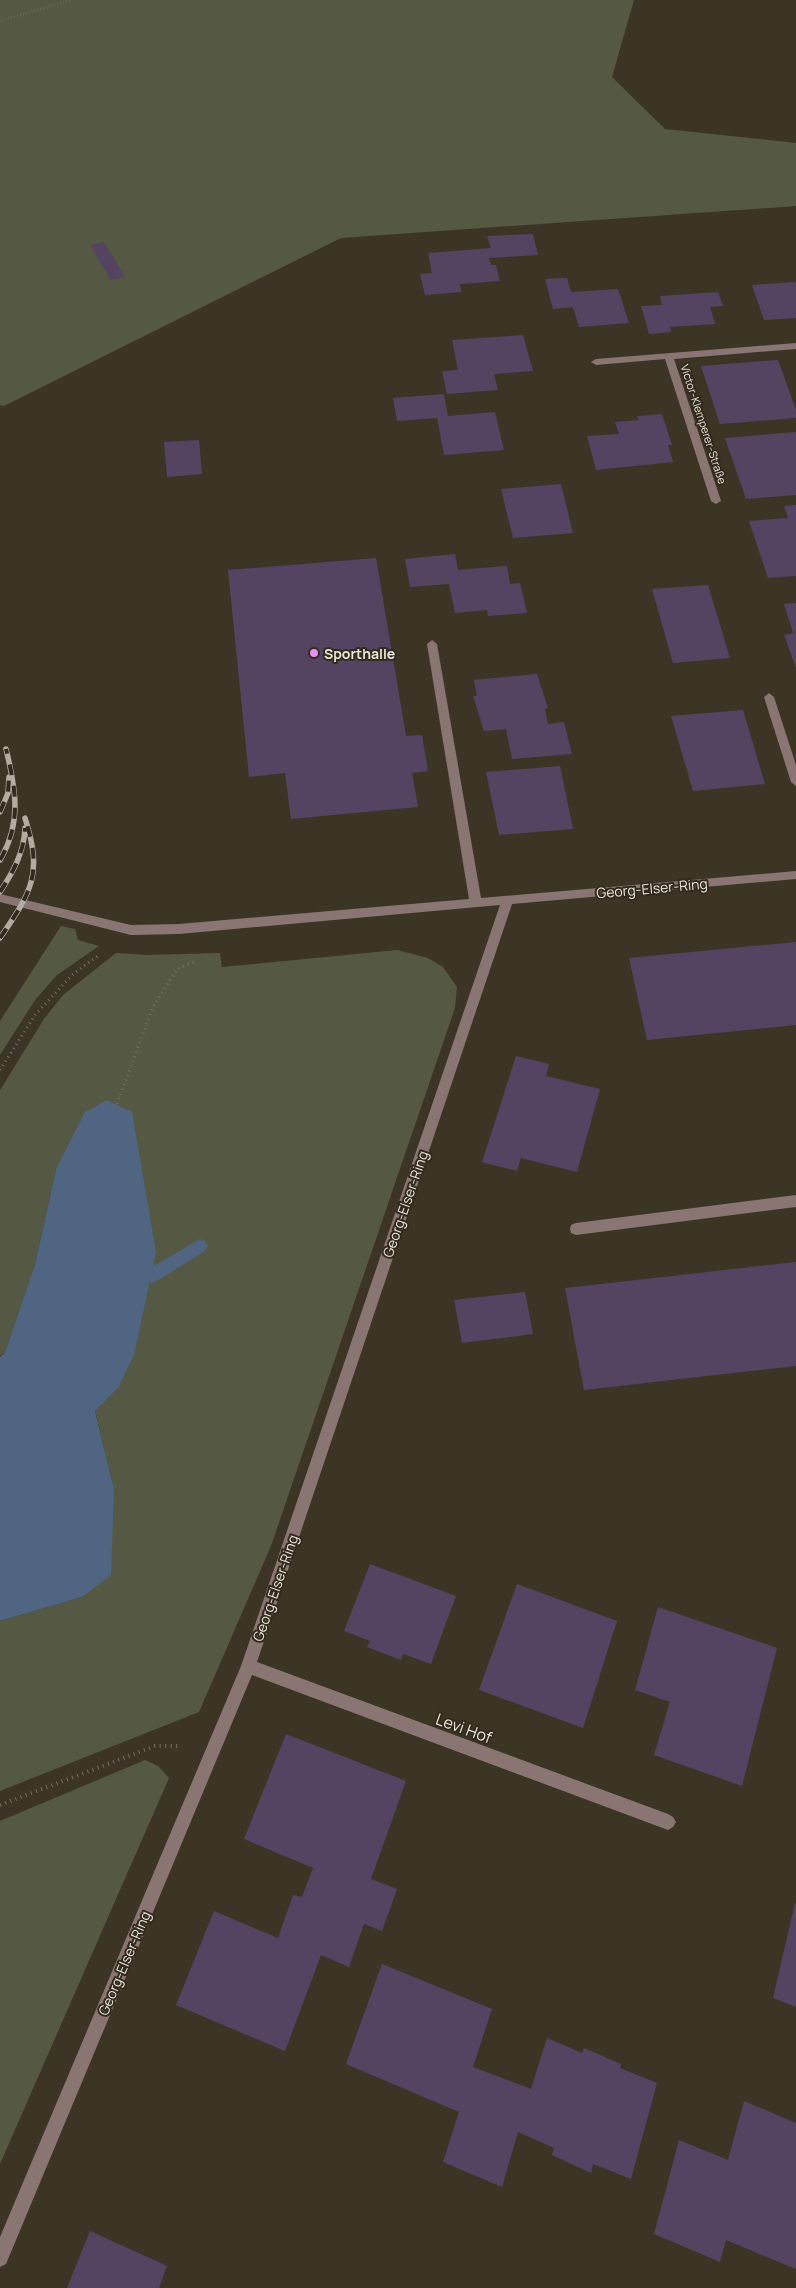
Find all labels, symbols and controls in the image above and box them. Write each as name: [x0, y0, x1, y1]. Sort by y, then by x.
street label: Victor-Klemperer-Straße: [678, 362, 731, 486]
place label: Sporthalle: [324, 644, 395, 663]
marker: Sporthalle: [308, 647, 320, 659]
street label: Georg-Elser-Ring: [596, 874, 708, 902]
street label: Georg-Elser-Ring: [378, 1148, 432, 1260]
street label: Georg-Elser-Ring: [248, 1532, 302, 1644]
street label: Levi Hof: [433, 1708, 495, 1748]
street label: Georg-Elser-Ring: [93, 1908, 155, 2018]

